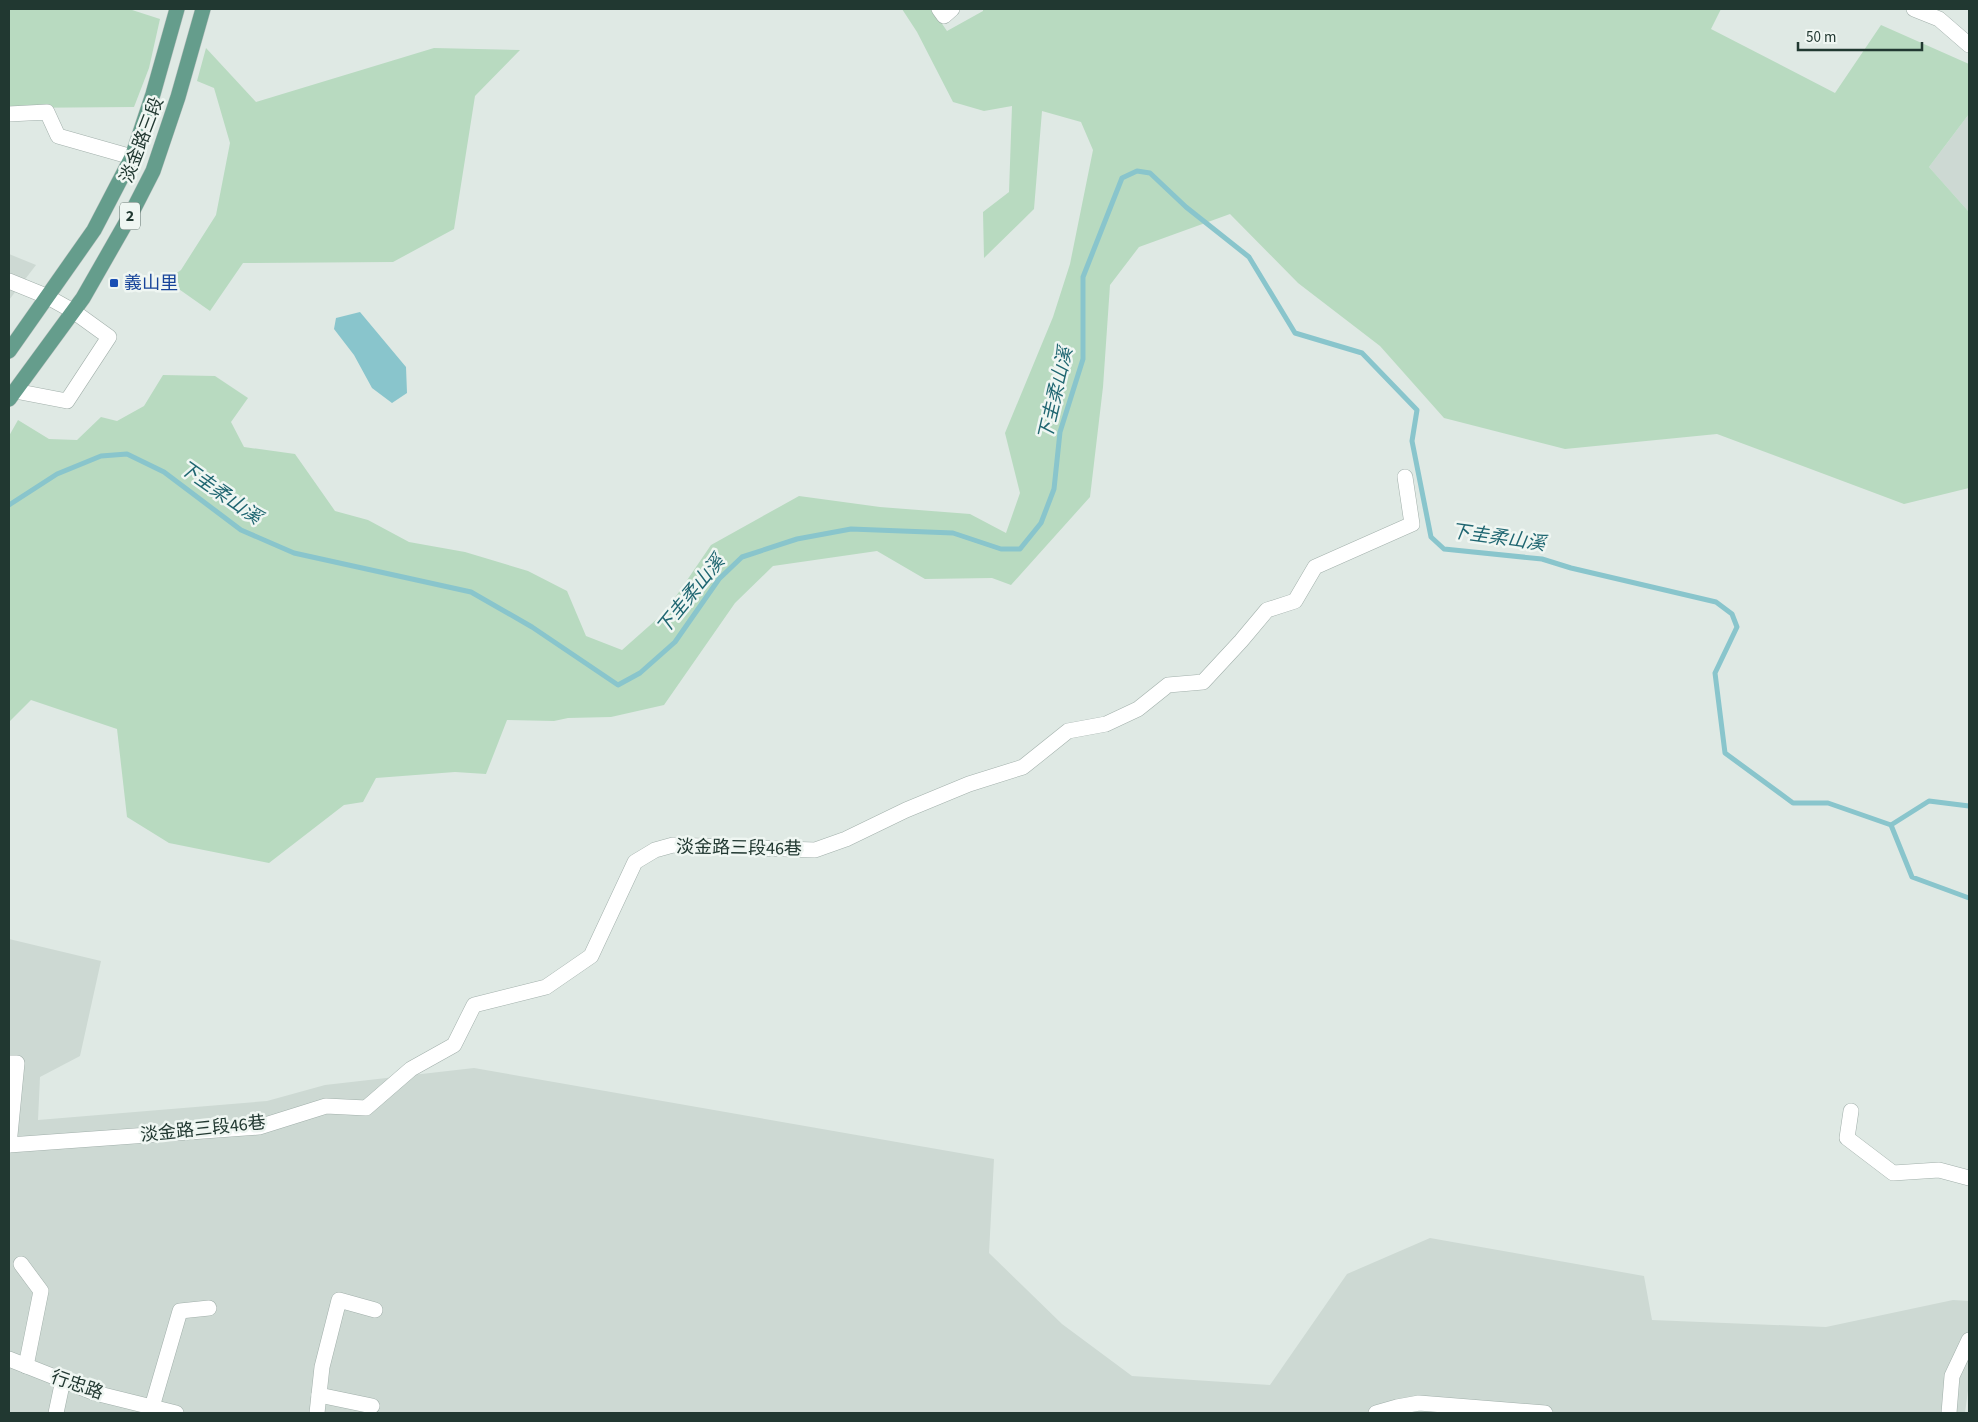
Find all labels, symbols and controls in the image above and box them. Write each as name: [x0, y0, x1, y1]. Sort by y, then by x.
scale bar: [1798, 20, 1922, 52]
text: 50 m: [1806, 27, 1836, 48]
street label: 淡金路三段: [114, 94, 170, 186]
road number: 2: [120, 202, 140, 230]
place label: 義山里: [124, 271, 178, 296]
marker: 義山里: [108, 277, 120, 289]
water label: 下圭柔山溪: [1032, 342, 1081, 443]
water label: 下圭柔山溪: [173, 455, 269, 533]
water label: 下圭柔山溪: [1449, 518, 1550, 558]
water label: 下圭柔山溪: [651, 547, 733, 640]
street label: 淡金路三段46巷: [676, 834, 802, 862]
street label: 淡金路三段46巷: [139, 1110, 267, 1148]
street label: 行忠路: [47, 1364, 107, 1406]

